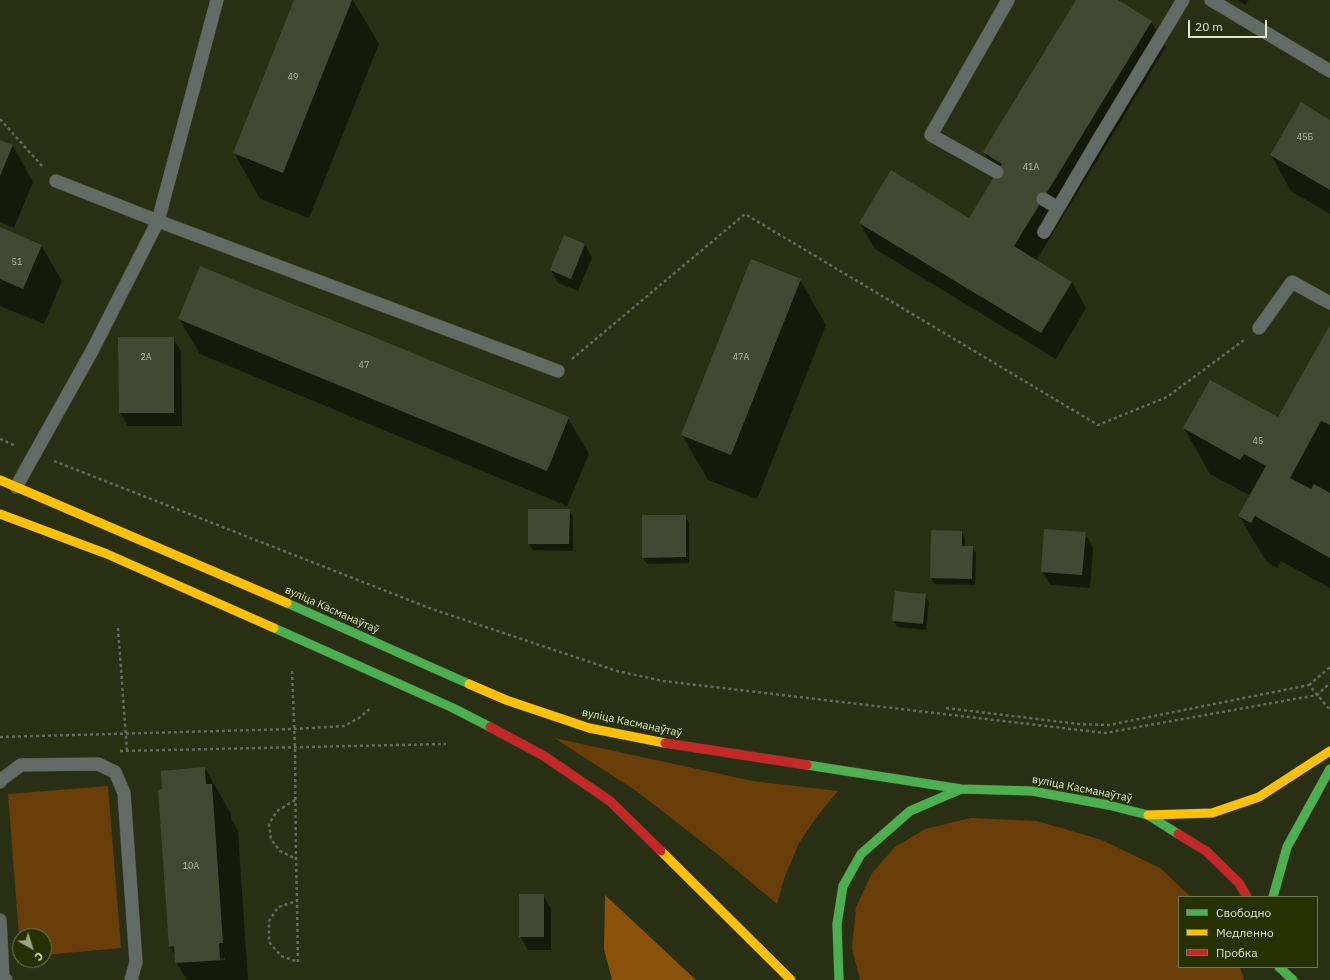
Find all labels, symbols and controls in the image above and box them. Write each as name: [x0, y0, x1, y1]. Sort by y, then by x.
scale bar: [1190, 12, 1269, 38]
text: 20 m: [1195, 19, 1223, 34]
house number: 49: [288, 72, 298, 82]
house number: 45Б: [1297, 132, 1313, 142]
house number: 41А: [1023, 162, 1039, 172]
house number: 51: [12, 257, 22, 267]
house number: 2А: [140, 352, 152, 362]
house number: 47А: [733, 352, 749, 362]
house number: 47: [359, 360, 369, 370]
house number: 45: [1253, 436, 1263, 446]
street label: вуліца Касманаўтаў: [283, 583, 381, 637]
street label: вуліца Касманаўтаў: [581, 706, 683, 740]
street label: вуліца Касманаўтаў: [1031, 773, 1133, 805]
house number: 10А: [183, 861, 199, 871]
legend: [1178, 896, 1318, 968]
text: Свободно: [1216, 905, 1271, 920]
text: Медленно: [1216, 925, 1274, 940]
north arrow: [12, 928, 52, 968]
text: Пробка: [1216, 945, 1258, 960]
text: С: [32, 949, 46, 964]

